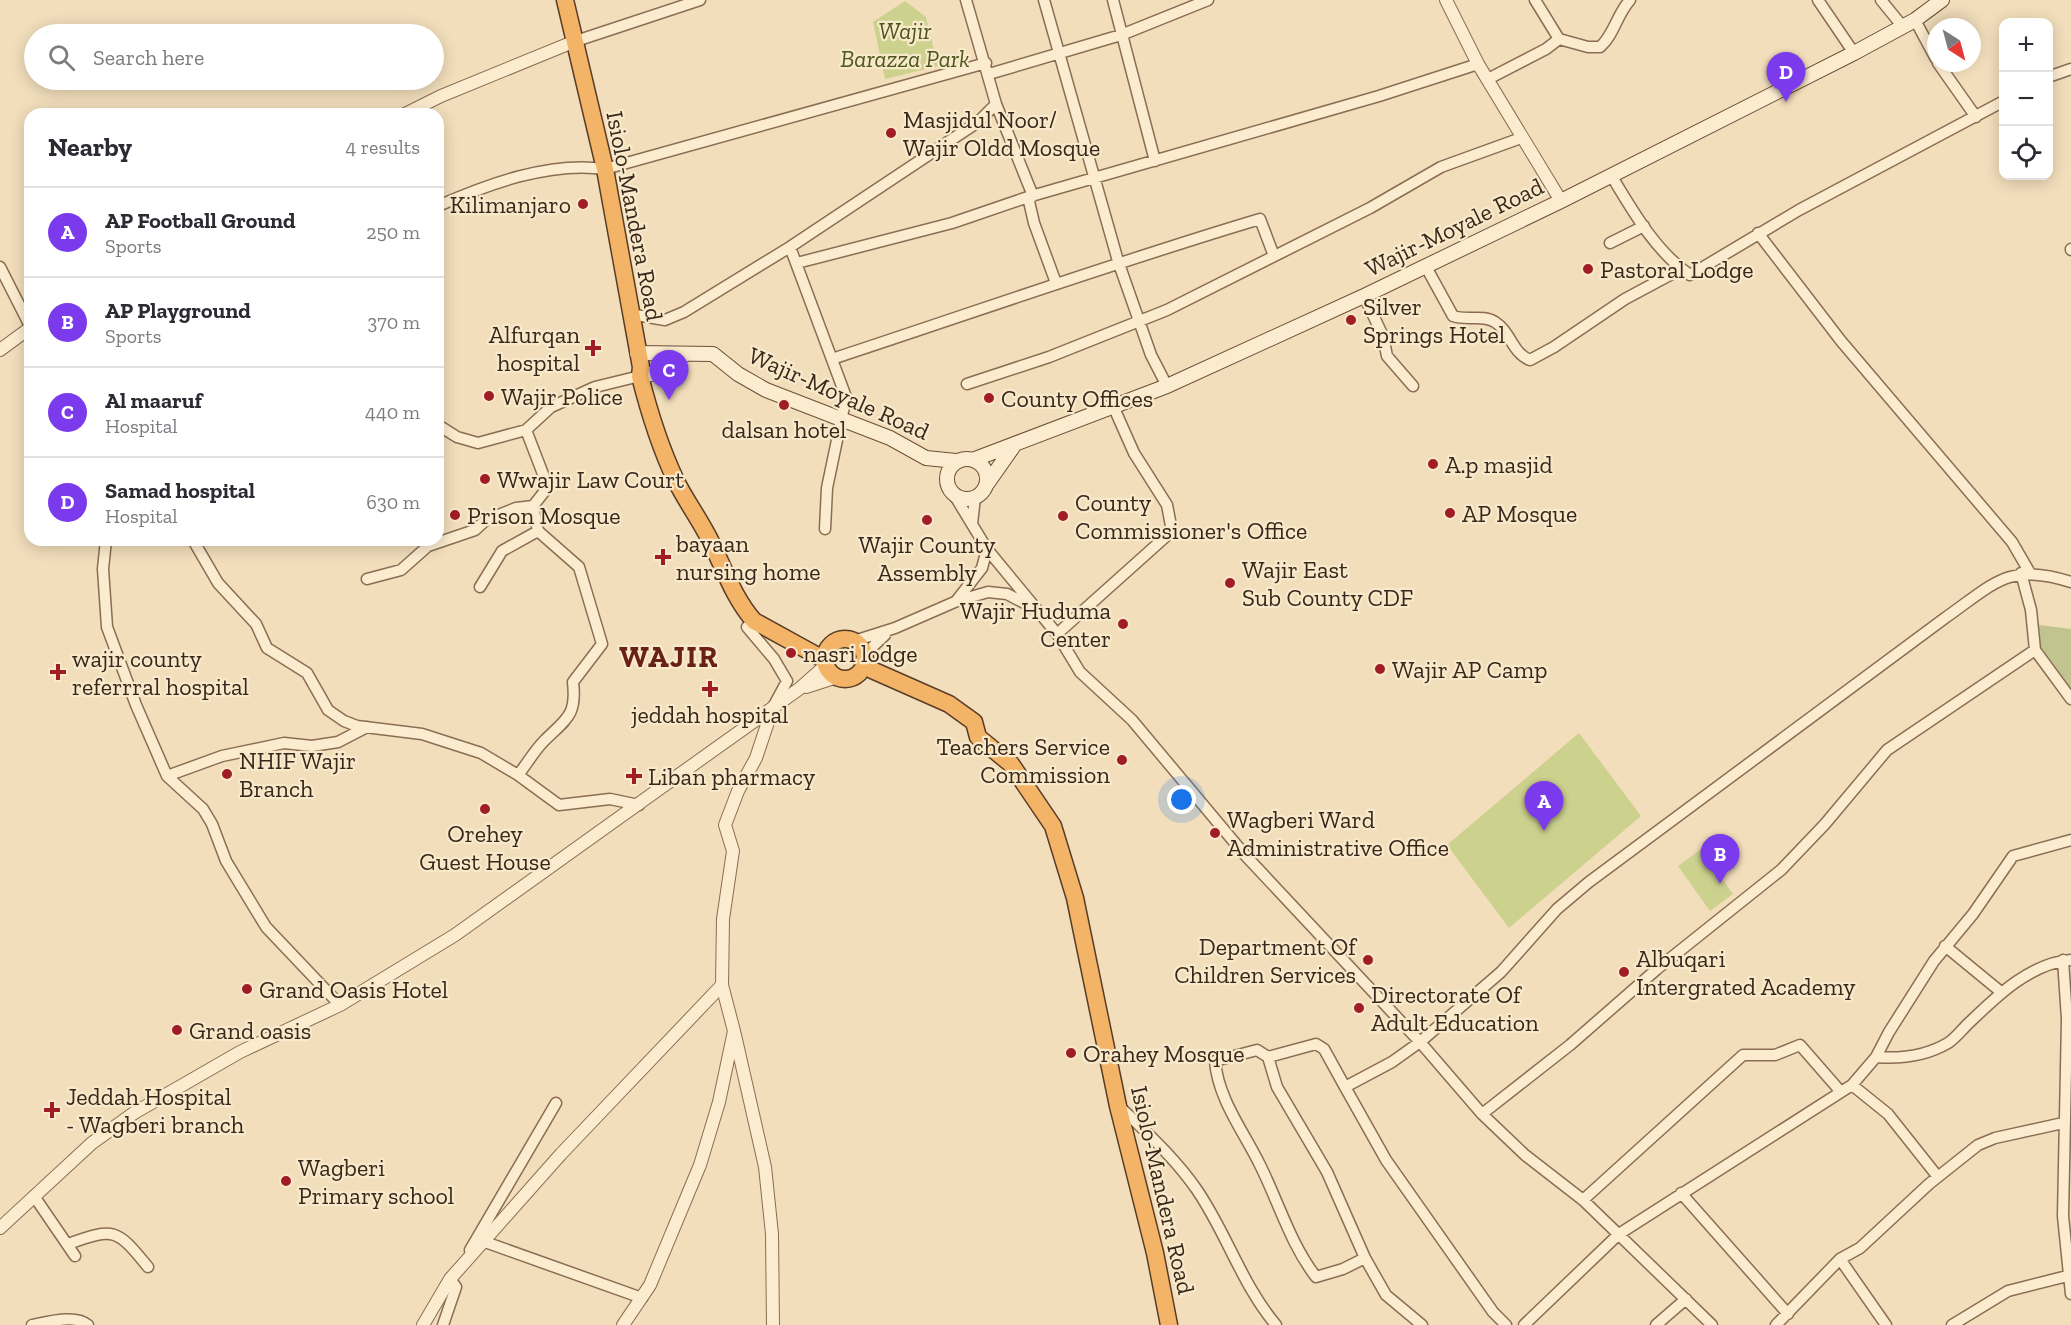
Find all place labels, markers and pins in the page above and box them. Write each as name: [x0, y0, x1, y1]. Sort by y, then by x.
pin: D: [1766, 52, 1806, 102]
place label: Masjidul Noor/ Wajir Oldd Mosque: [903, 105, 1100, 162]
marker: Masjidul Noor/ Wajir Oldd Mosque: [884, 126, 898, 140]
place label: Kilimanjaro: [450, 190, 571, 219]
marker: Kilimanjaro: [576, 197, 590, 211]
place label: Pastoral Lodge: [1600, 255, 1753, 284]
marker: Pastoral Lodge: [1581, 262, 1595, 276]
place label: Silver Springs Hotel: [1363, 292, 1505, 349]
marker: Silver Springs Hotel: [1344, 313, 1358, 327]
place label: Alfurqan hospital: [489, 320, 580, 377]
marker: Alfurqan hospital: [584, 339, 602, 357]
pin: C: [650, 350, 688, 400]
place label: Wajir Police: [501, 382, 623, 411]
place label: County Offices: [1001, 384, 1153, 413]
marker: Wajir Police: [482, 389, 496, 403]
marker: County Offices: [982, 391, 996, 405]
marker: dalsan hotel: [777, 398, 791, 412]
place label: dalsan hotel: [722, 415, 846, 444]
place label: A.p masjid: [1445, 450, 1553, 479]
marker: A.p masjid: [1426, 457, 1440, 471]
place label: Wwajir Law Court: [497, 465, 684, 494]
marker: Wwajir Law Court: [478, 472, 492, 486]
place label: County Commissioner's Office: [1075, 488, 1307, 545]
place label: AP Mosque: [1462, 499, 1577, 528]
place label: Prison Mosque: [467, 501, 621, 530]
marker: AP Mosque: [1443, 506, 1457, 520]
marker: Prison Mosque: [448, 508, 462, 522]
marker: County Commissioner's Office: [1056, 509, 1070, 523]
marker: Wajir County Assembly: [920, 513, 934, 527]
place label: bayaan nursing home: [675, 529, 821, 586]
place label: Wajir County Assembly: [858, 530, 996, 587]
marker: bayaan nursing home: [654, 548, 672, 566]
place label: Wajir East Sub County CDF: [1242, 555, 1413, 612]
marker: Wajir East Sub County CDF: [1223, 576, 1237, 590]
place label: Wajir Huduma Center: [960, 596, 1111, 653]
marker: Wajir Huduma Center: [1116, 617, 1130, 631]
place label: nasri lodge: [803, 639, 917, 668]
place label: wajir county referrral hospital: [72, 644, 249, 701]
marker: nasri lodge: [784, 646, 798, 660]
place label: Wajir AP Camp: [1392, 655, 1547, 684]
marker: Wajir AP Camp: [1373, 662, 1387, 676]
marker: wajir county referrral hospital: [49, 663, 67, 681]
marker: jeddah hospital: [701, 680, 719, 698]
place label: jeddah hospital: [631, 700, 788, 729]
place label: Teachers Service Commission: [936, 732, 1110, 789]
place label: NHIF Wajir Branch: [239, 746, 356, 803]
marker: Teachers Service Commission: [1115, 753, 1129, 767]
place label: Liban pharmacy: [648, 762, 816, 791]
marker: NHIF Wajir Branch: [220, 767, 234, 781]
marker: Liban pharmacy: [625, 767, 643, 785]
pin: A: [1524, 782, 1564, 831]
marker: Orehey Guest House: [478, 802, 492, 816]
place label: Wagberi Ward Administrative Office: [1227, 805, 1449, 862]
place label: Orehey Guest House: [419, 819, 551, 876]
marker: Wagberi Ward Administrative Office: [1208, 826, 1222, 840]
pin: B: [1700, 834, 1740, 884]
place label: Department Of Children Services: [1174, 932, 1358, 989]
place label: Albuqari Intergrated Academy: [1636, 944, 1856, 1001]
marker: Department Of Children Services: [1361, 953, 1375, 967]
marker: Albuqari Intergrated Academy: [1617, 965, 1631, 979]
place label: Grand Oasis Hotel: [259, 975, 448, 1004]
place label: Directorate Of Adult Education: [1371, 980, 1539, 1037]
marker: Grand Oasis Hotel: [240, 982, 254, 996]
marker: Directorate Of Adult Education: [1352, 1001, 1366, 1015]
place label: Grand oasis: [189, 1016, 311, 1045]
marker: Grand oasis: [170, 1023, 184, 1037]
place label: Orahey Mosque: [1083, 1039, 1245, 1068]
marker: Orahey Mosque: [1064, 1046, 1078, 1060]
place label: Jeddah Hospital - Wagberi branch: [66, 1082, 245, 1139]
marker: Jeddah Hospital - Wagberi branch: [43, 1101, 61, 1119]
place label: Wagberi Primary school: [298, 1153, 454, 1210]
marker: Wagberi Primary school: [279, 1174, 293, 1188]

